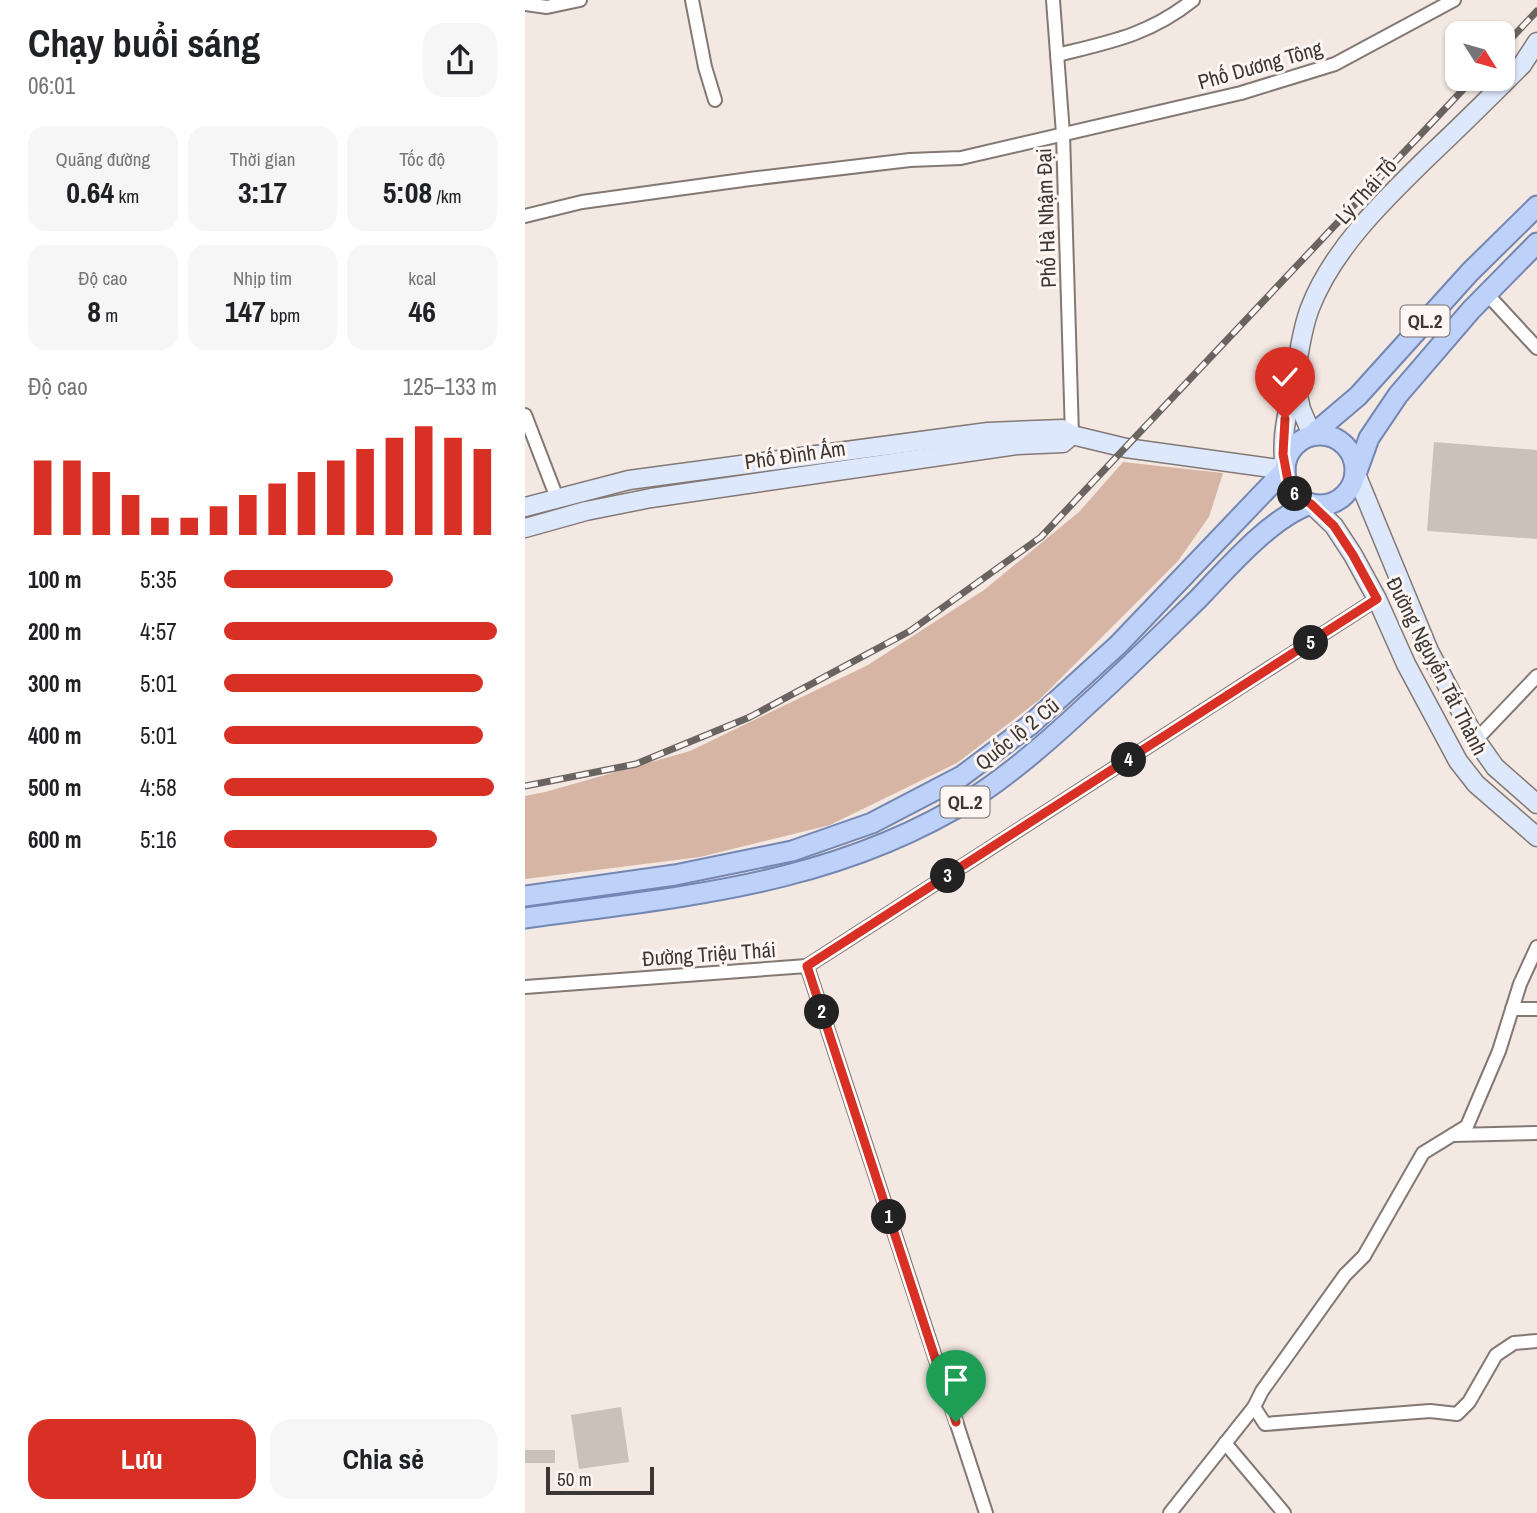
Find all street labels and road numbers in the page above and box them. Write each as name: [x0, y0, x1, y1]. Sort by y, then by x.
street label: Phố Dương Tông: [1194, 33, 1326, 97]
street label: Phố Hà Nhậm Đại: [1029, 148, 1063, 288]
street label: Lý Thái Tổ: [1329, 152, 1403, 230]
road number: QL.2: [1401, 306, 1450, 336]
street label: Phố Đình Ấm: [743, 434, 847, 476]
street label: Đường Nguyễn Tất Thành: [1380, 572, 1494, 760]
street label: Quốc lộ 2 Cũ: [969, 691, 1065, 777]
road number: QL.2: [941, 786, 989, 818]
street label: Đường Triệu Thái: [641, 935, 777, 973]

